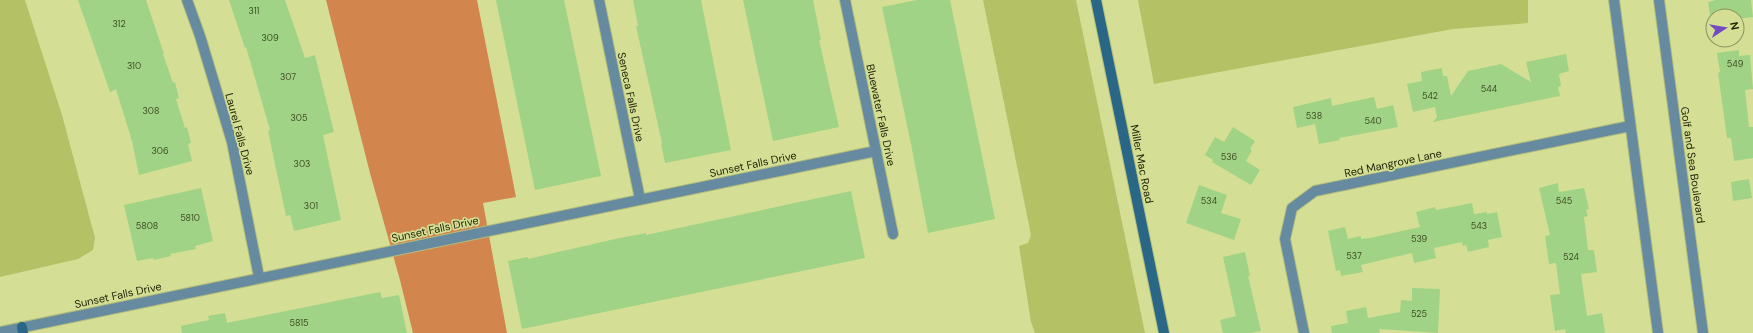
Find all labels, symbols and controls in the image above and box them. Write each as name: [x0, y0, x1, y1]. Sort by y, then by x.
house number: 311: [249, 5, 260, 17]
north arrow: [1705, 8, 1745, 48]
house number: 312: [112, 18, 126, 30]
text: N: [1727, 21, 1742, 31]
house number: 309: [261, 32, 279, 44]
street label: Seneca Falls Drive: [615, 51, 647, 143]
house number: 549: [1727, 58, 1744, 70]
house number: 310: [127, 60, 141, 72]
street label: Bluewater Falls Drive: [863, 63, 899, 167]
house number: 307: [280, 71, 296, 83]
house number: 544: [1481, 83, 1498, 95]
house number: 542: [1422, 90, 1438, 102]
street label: Laurel Falls Drive: [222, 91, 258, 177]
house number: 308: [143, 105, 159, 117]
street label: Golf and Sea Boulevard: [1678, 106, 1708, 224]
house number: 538: [1306, 110, 1322, 122]
house number: 305: [291, 112, 307, 124]
house number: 540: [1364, 115, 1382, 127]
street label: Miller Mac Road: [1127, 123, 1157, 205]
house number: 306: [151, 145, 169, 157]
street label: Red Mangrove Lane: [1343, 146, 1443, 180]
street label: Sunset Falls Drive: [708, 148, 798, 180]
house number: 536: [1221, 151, 1238, 163]
house number: 303: [294, 158, 310, 170]
house number: 534: [1201, 195, 1218, 207]
house number: 545: [1556, 195, 1572, 207]
house number: 301: [304, 200, 318, 212]
house number: 5810: [180, 212, 200, 224]
street label: Sunset Falls Drive: [390, 213, 480, 245]
house number: 5808: [136, 220, 158, 232]
house number: 543: [1471, 220, 1487, 232]
house number: 539: [1411, 233, 1427, 245]
house number: 537: [1346, 250, 1362, 262]
house number: 524: [1563, 251, 1579, 263]
street label: Sunset Falls Drive: [73, 279, 163, 311]
house number: 525: [1411, 308, 1427, 320]
house number: 5815: [289, 317, 309, 329]

